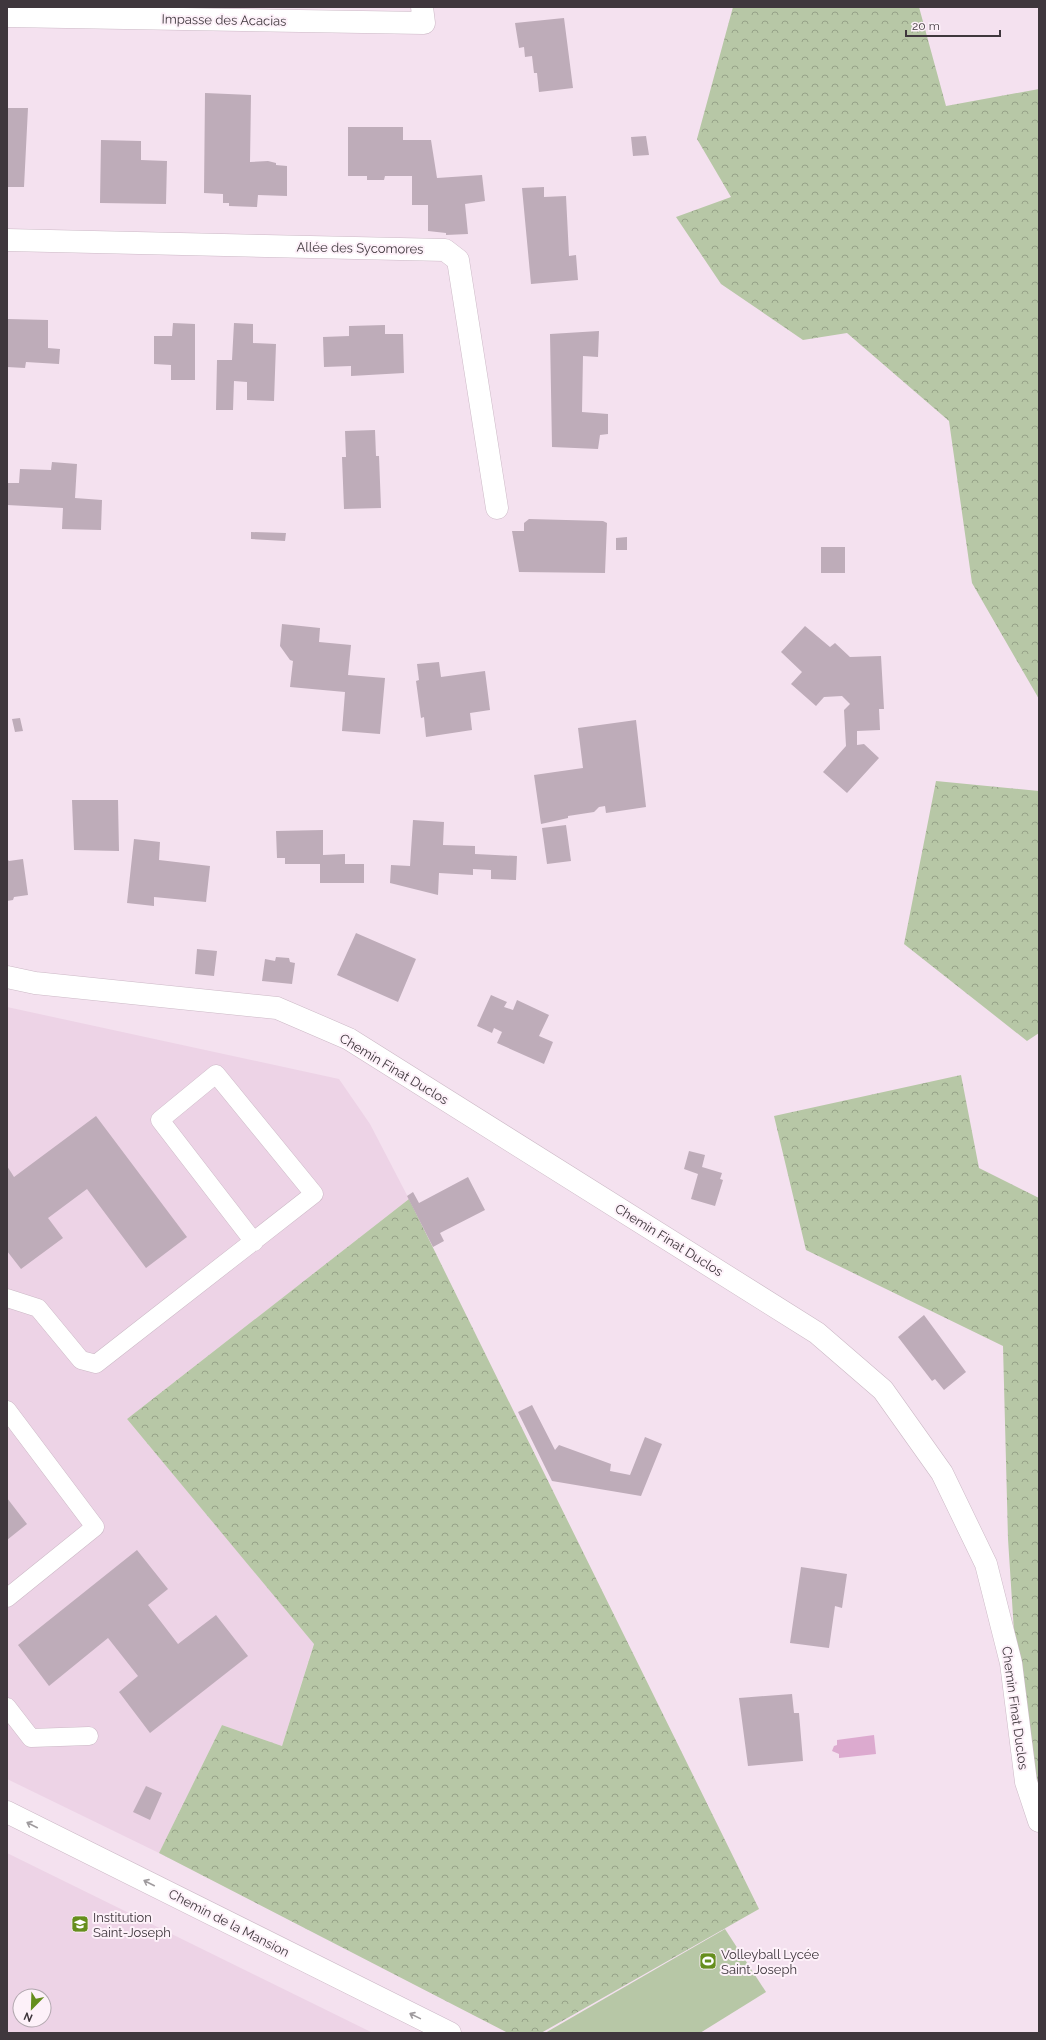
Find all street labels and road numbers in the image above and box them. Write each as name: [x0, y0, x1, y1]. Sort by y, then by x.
street label: Impasse des Acacias: [161, 11, 287, 29]
street label: Allée des Sycomores: [296, 239, 424, 257]
street label: Chemin Finat Duclos: [337, 1031, 451, 1107]
street label: Chemin Finat Duclos: [612, 1201, 726, 1279]
street label: Chemin Finat Duclos: [999, 1645, 1031, 1771]
street label: Chemin de la Mansion: [166, 1886, 292, 1960]

